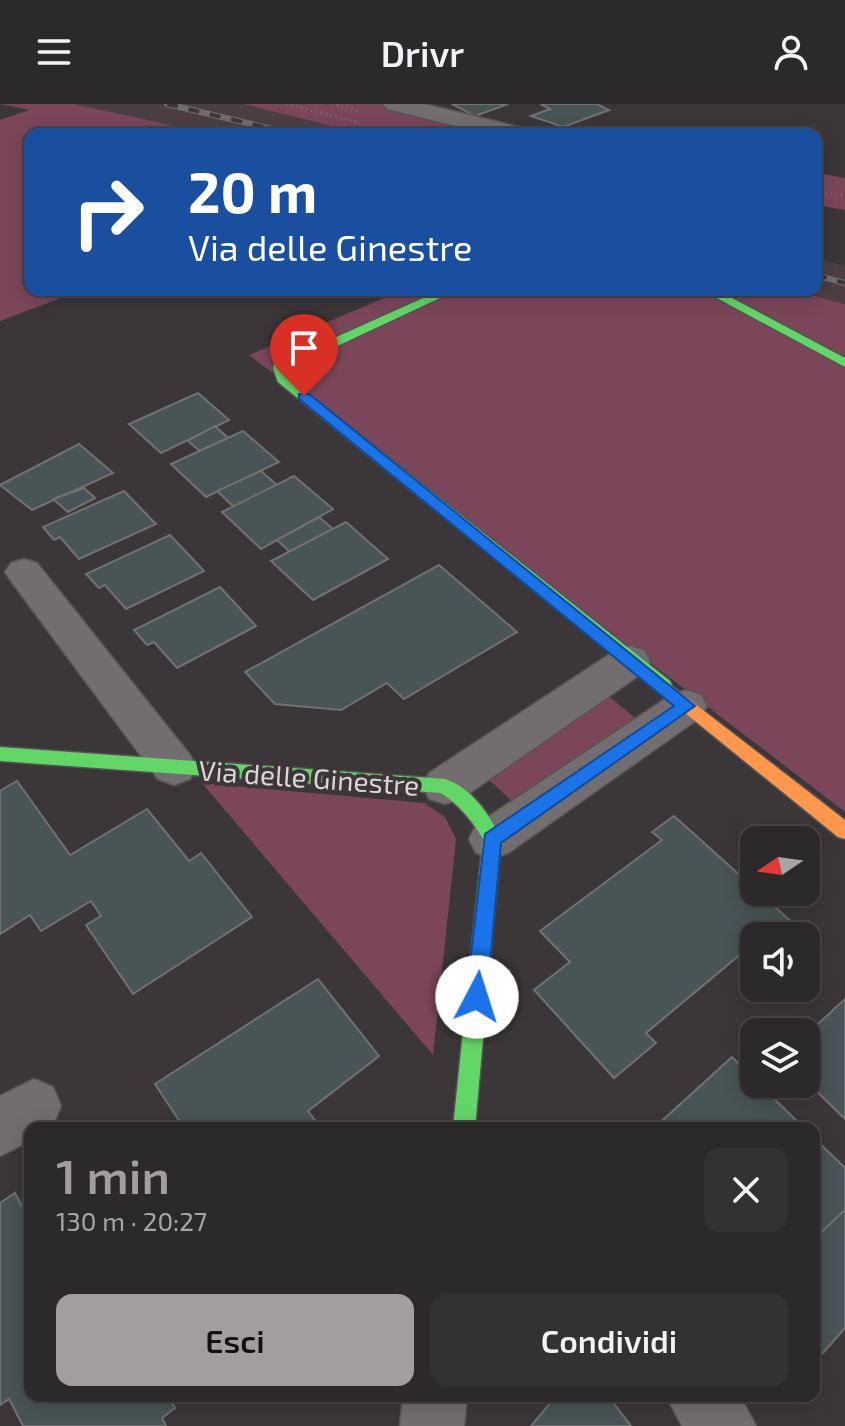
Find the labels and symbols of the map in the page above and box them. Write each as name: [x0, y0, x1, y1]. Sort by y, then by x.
pin: [270, 314, 338, 396]
street label: Via delle Ginestre: [197, 752, 421, 802]
north arrow: [740, 826, 820, 906]
position arrow: [435, 955, 519, 1039]

